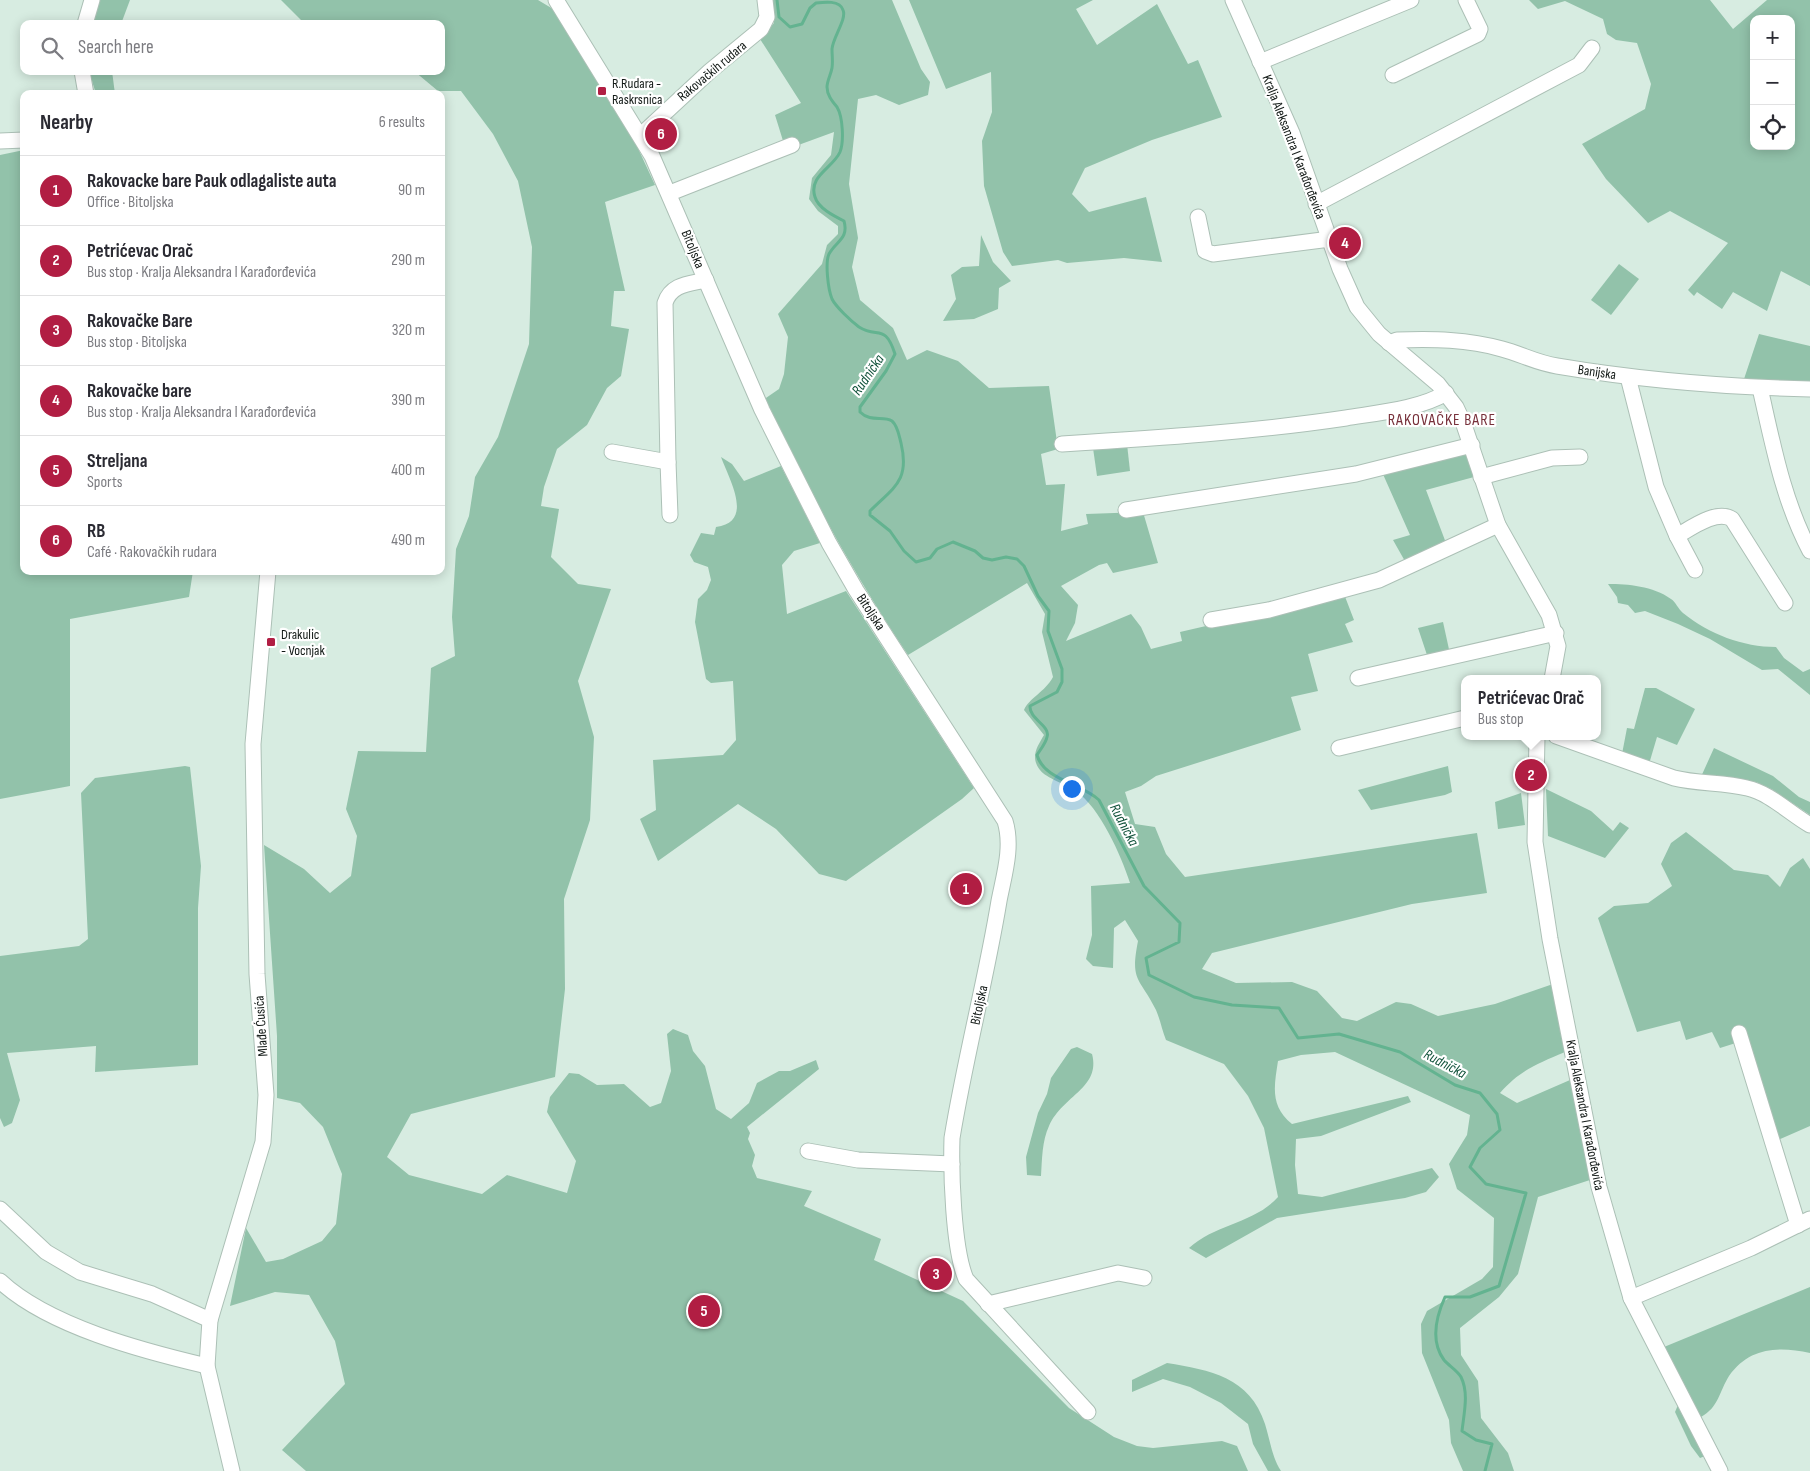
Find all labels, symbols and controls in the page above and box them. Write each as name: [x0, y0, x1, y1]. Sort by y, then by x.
map controls: [1750, 15, 1795, 150]
button: +: [1750, 15, 1795, 60]
search box: [20, 20, 445, 75]
icon: search: [38, 34, 66, 62]
text: Search here: [78, 36, 154, 59]
street label: Rakovačkih rudara: [674, 37, 750, 105]
button: −: [1750, 60, 1795, 105]
street label: Kralja Aleksandra I Karađorđevića: [1259, 72, 1329, 222]
place label: R.Rudara - Raskrsnica: [612, 75, 662, 108]
marker: R.Rudara - Raskrsnica: [596, 85, 608, 97]
button: locate: [1750, 105, 1795, 150]
text: Nearby: [40, 110, 93, 135]
text: 6 results: [379, 113, 425, 132]
pin: 6: [645, 115, 677, 153]
text: Rakovacke bare Pauk odlagaliste auta: [87, 170, 336, 193]
text: 1: [53, 181, 59, 200]
text: 90 m: [398, 181, 425, 200]
text: Office · Bitoljska: [87, 193, 174, 212]
pin: 4: [1329, 224, 1361, 262]
street label: Bitoljska: [678, 227, 708, 271]
text: Petrićevac Orač: [87, 240, 193, 263]
text: 2: [52, 251, 60, 270]
text: 290 m: [391, 251, 425, 270]
text: Bus stop · Kralja Aleksandra I Karađorđevića: [87, 263, 316, 282]
text: Rakovačke Bare: [87, 310, 193, 333]
text: 3: [52, 321, 60, 340]
text: 320 m: [392, 321, 425, 340]
text: Bus stop · Bitoljska: [87, 333, 187, 352]
water label: Rudnička: [847, 351, 889, 399]
street label: Banijska: [1577, 361, 1617, 383]
text: Rakovačke bare: [87, 380, 192, 403]
text: 4: [52, 391, 60, 410]
text: 390 m: [391, 391, 425, 410]
text: Bus stop · Kralja Aleksandra I Karađorđevića: [87, 403, 316, 422]
district label: RAKOVAČKE BARE: [1388, 411, 1496, 430]
text: Streljana: [87, 450, 148, 473]
text: 5: [52, 461, 60, 480]
text: 400 m: [391, 461, 425, 480]
text: Sports: [87, 473, 122, 492]
text: RB: [87, 520, 105, 543]
text: 6: [52, 531, 60, 550]
text: 490 m: [391, 531, 425, 550]
text: Café · Rakovačkih rudara: [87, 543, 217, 562]
street label: Bitoljska: [853, 591, 889, 633]
place label: Drakulic - Vocnjak: [281, 626, 325, 659]
marker: Drakulic - Vocnjak: [265, 636, 277, 648]
popup: [1461, 675, 1601, 740]
text: Petrićevac Orač: [1478, 687, 1584, 710]
text: Bus stop: [1478, 710, 1524, 729]
pin: 2: [1515, 756, 1547, 794]
your location: [1059, 776, 1085, 802]
water label: Rudnička: [1105, 801, 1143, 849]
pin: 1: [950, 870, 982, 908]
street label: Bitoljska: [967, 984, 991, 1026]
street label: Mlađe Ćusića: [250, 995, 272, 1057]
street label: Kralja Aleksandra I Karađorđevića: [1562, 1038, 1608, 1192]
water label: Rudnička: [1421, 1045, 1469, 1083]
pin: 3: [920, 1255, 952, 1293]
pin: 5: [688, 1292, 720, 1330]

